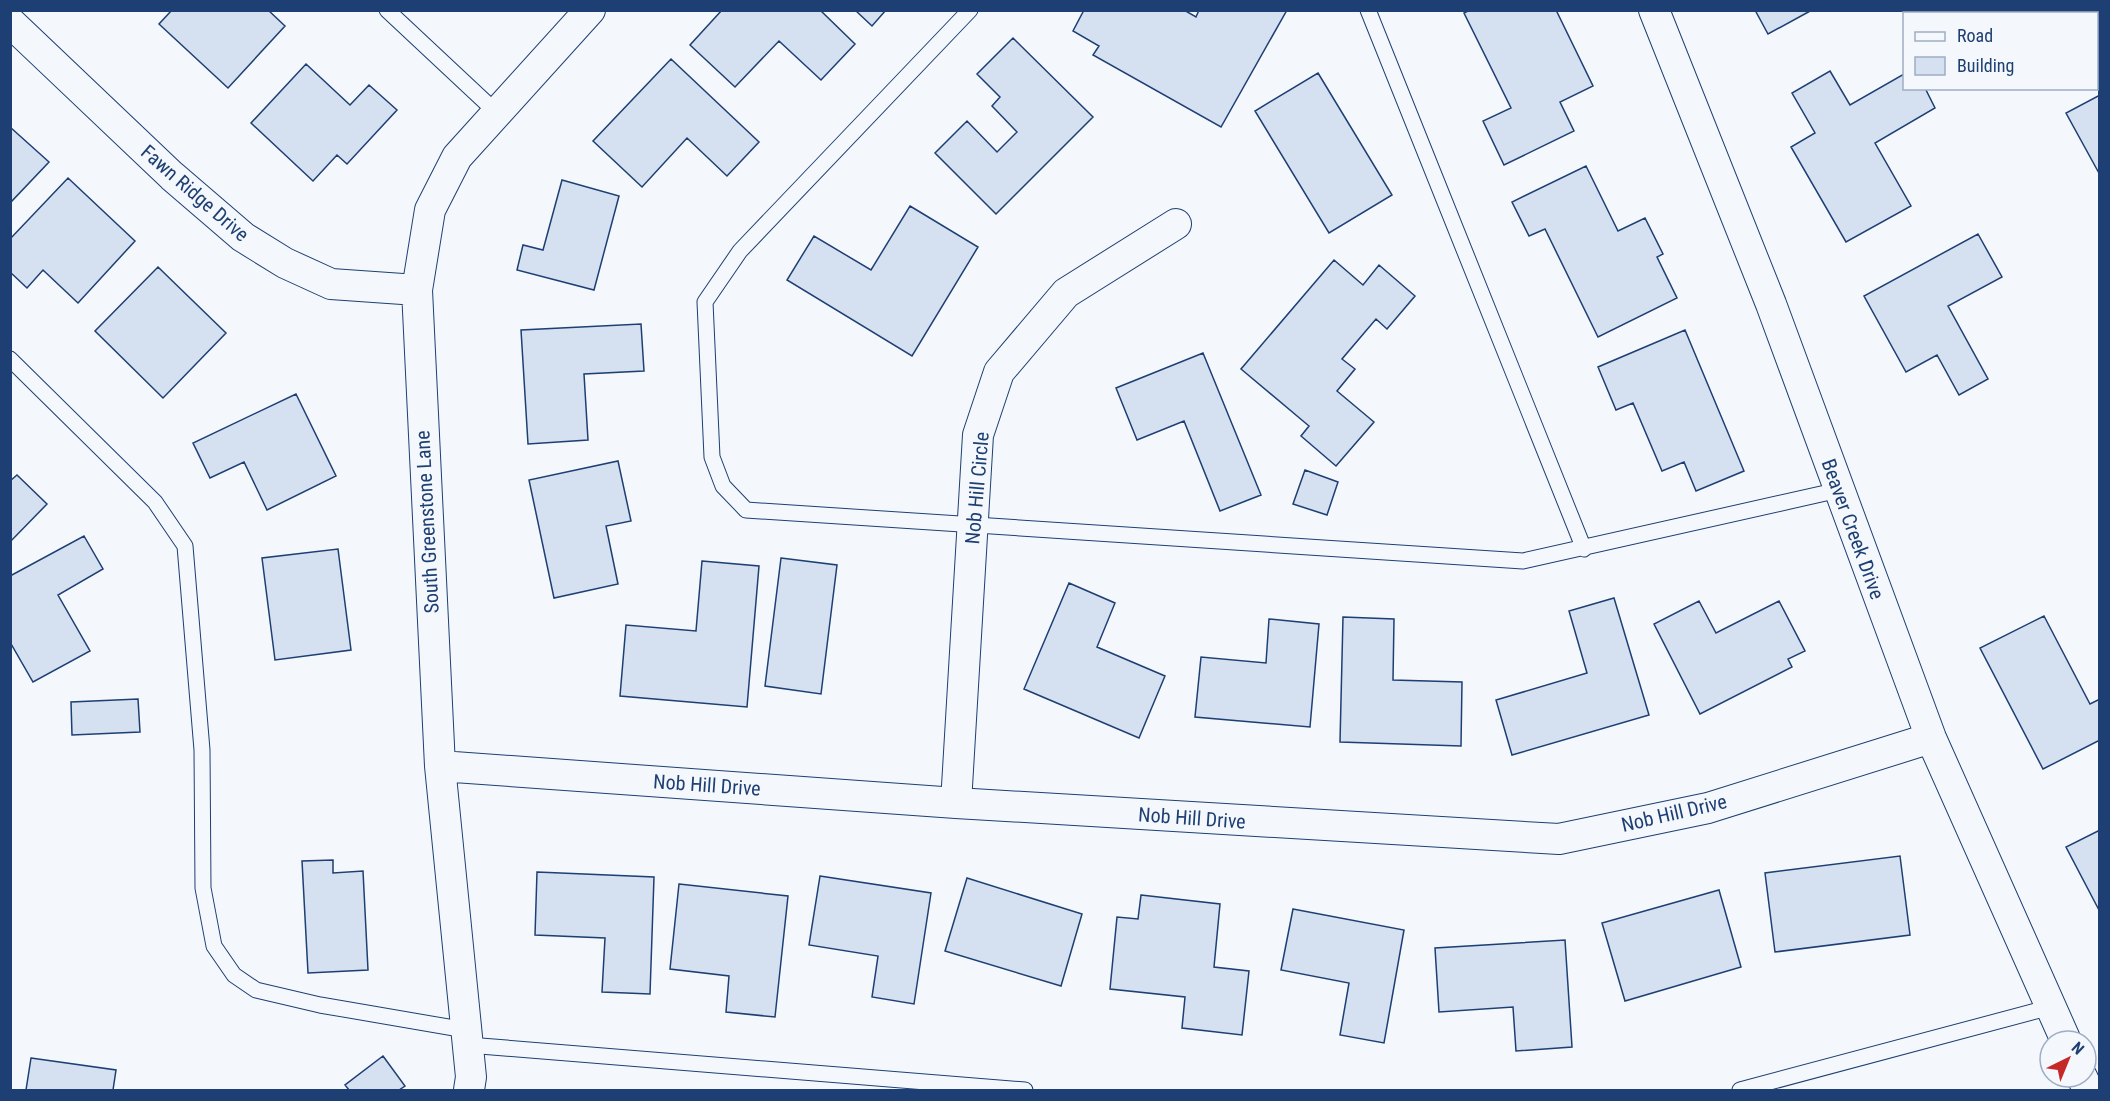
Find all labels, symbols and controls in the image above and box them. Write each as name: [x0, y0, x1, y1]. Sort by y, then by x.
legend: [1903, 12, 2098, 90]
text: Road: [1957, 25, 1993, 46]
text: Building: [1957, 55, 2014, 76]
street label: Fawn Ridge Drive: [136, 140, 254, 246]
street label: South Greenstone Lane: [410, 430, 444, 614]
street label: Nob Hill Circle: [960, 431, 994, 545]
street label: Beaver Creek Drive: [1816, 455, 1890, 603]
street label: Nob Hill Drive: [653, 769, 761, 801]
street label: Nob Hill Drive: [1619, 789, 1729, 837]
street label: Nob Hill Drive: [1138, 802, 1246, 834]
north arrow: [2038, 1029, 2098, 1089]
text: N: [2068, 1038, 2088, 1059]

